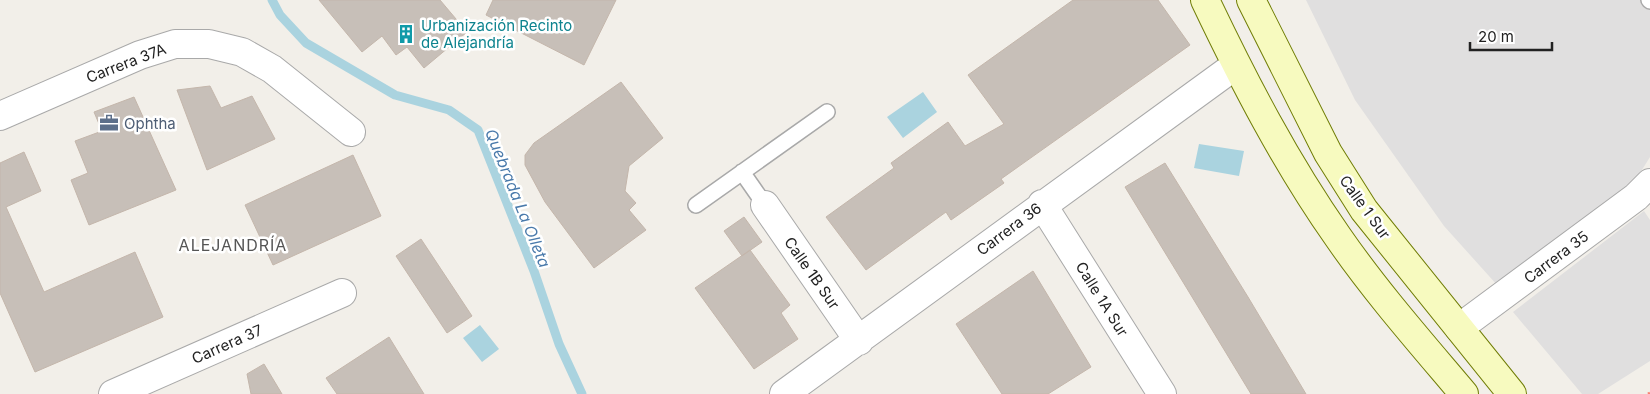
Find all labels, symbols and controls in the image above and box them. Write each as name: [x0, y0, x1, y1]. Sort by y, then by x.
place label: Urbanización Recinto de Alejandría: [421, 16, 572, 52]
scale bar: [1470, 20, 1552, 52]
building icon: Urbanización Recinto de Alejandría: [395, 23, 417, 45]
text: 20 m: [1478, 27, 1514, 46]
street label: Carrera 37A: [83, 39, 169, 87]
office icon: Ophtha: [98, 112, 120, 134]
place label: Ophtha: [124, 114, 176, 133]
water label: Quebrada La Olleta: [481, 126, 555, 270]
street label: Calle 1 Sur: [1336, 171, 1395, 243]
street label: Carrera 36: [973, 198, 1045, 260]
street label: Carrera 35: [1520, 227, 1592, 287]
street label: Calle 1B Sur: [780, 233, 844, 313]
district label: ALEJANDRÍA: [179, 235, 287, 255]
street label: Calle 1A Sur: [1072, 258, 1133, 340]
street label: Carrera 37: [189, 320, 265, 368]

